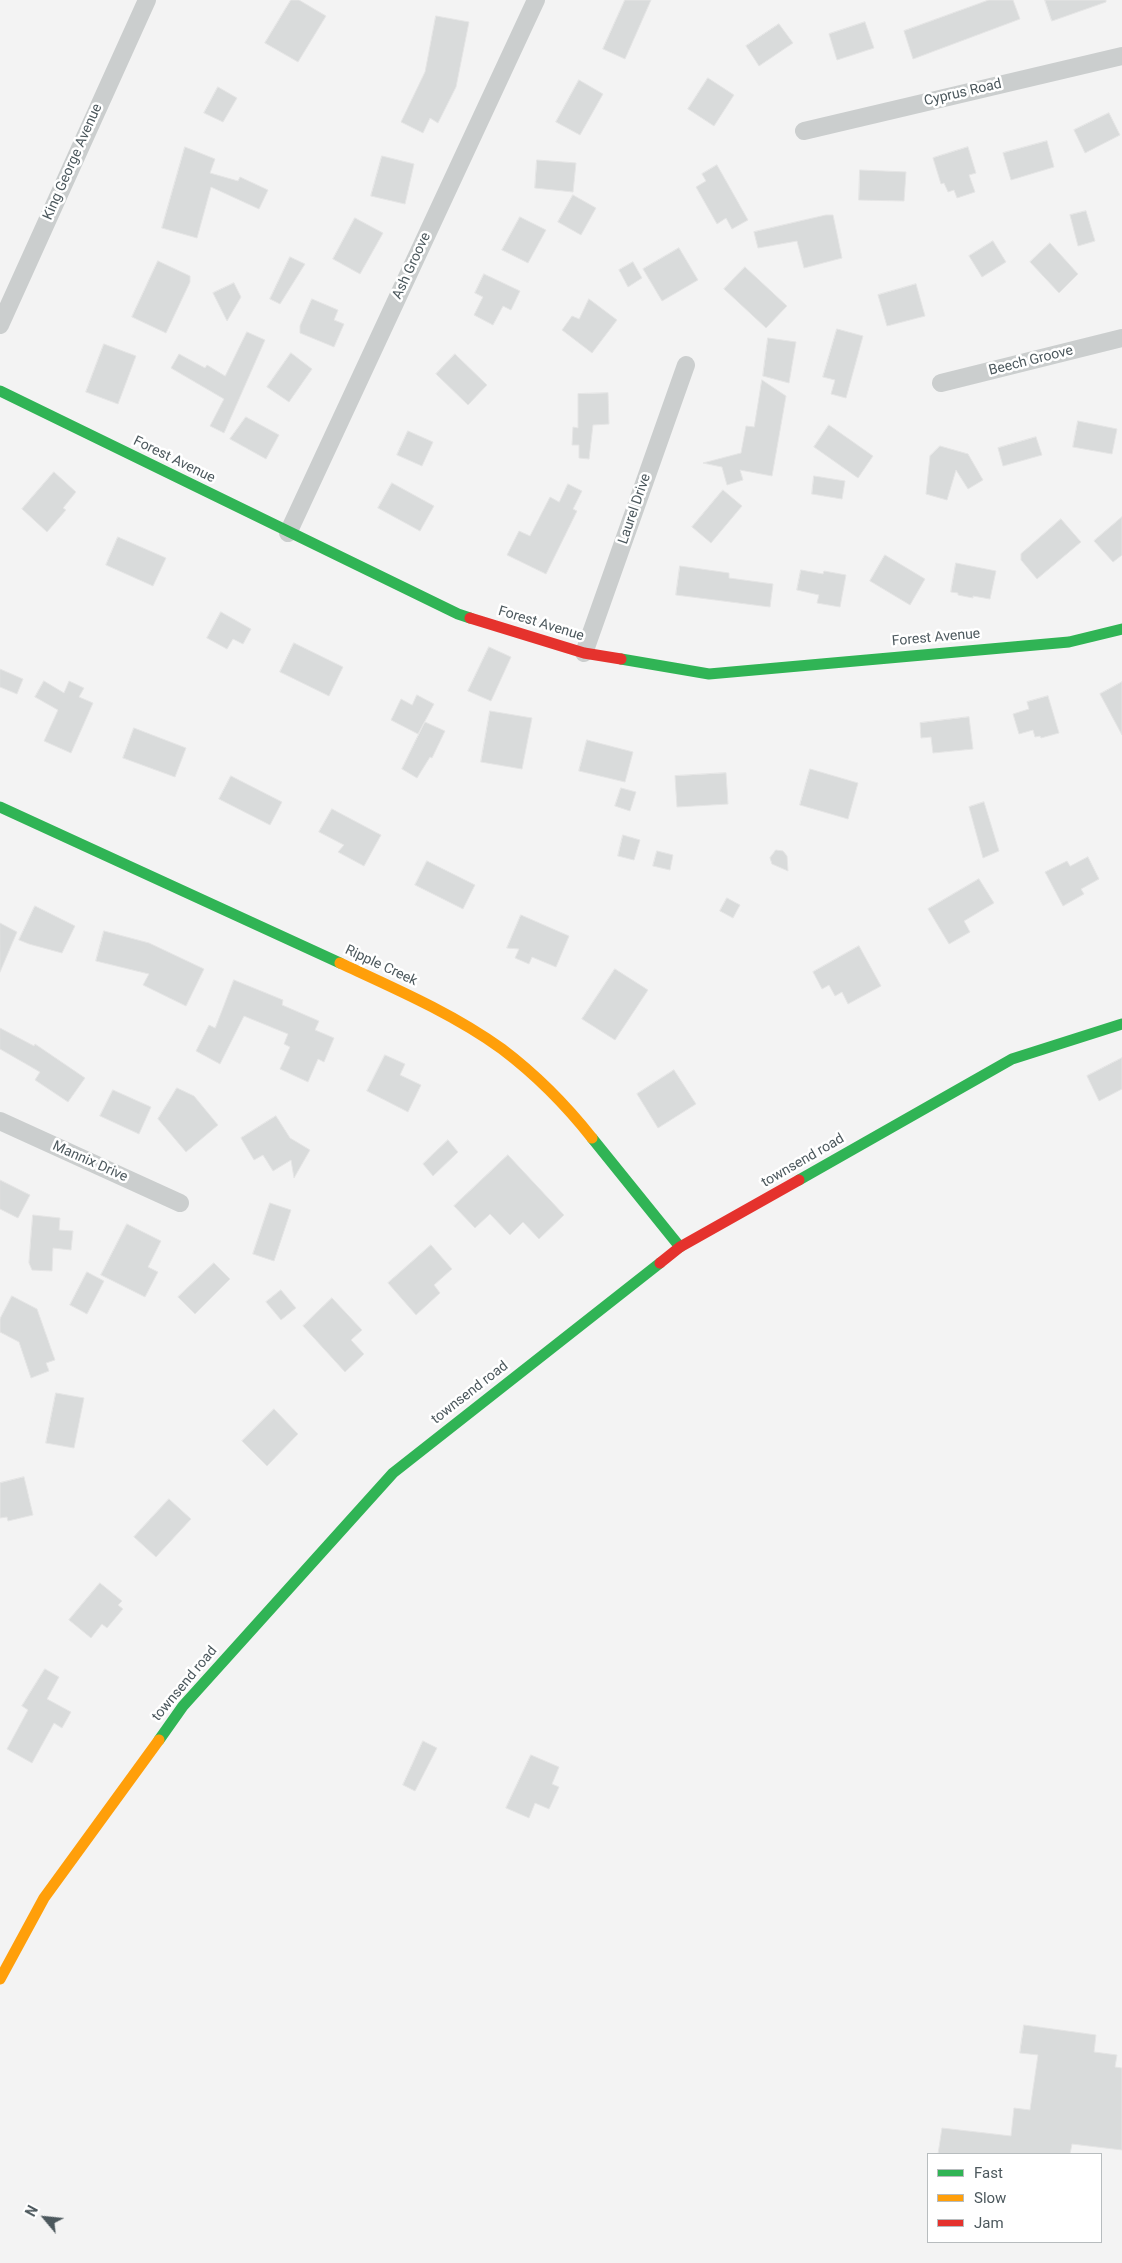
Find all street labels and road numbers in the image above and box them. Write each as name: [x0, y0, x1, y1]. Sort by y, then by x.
street label: Cyprus Road: [923, 76, 1003, 110]
street label: King George Avenue: [40, 101, 106, 223]
street label: Ash Groove: [389, 230, 435, 302]
street label: Beech Groove: [987, 342, 1075, 380]
street label: Forest Avenue: [130, 433, 218, 487]
street label: Laurel Drive: [615, 472, 655, 546]
street label: Forest Avenue: [496, 603, 586, 645]
street label: Forest Avenue: [891, 626, 981, 650]
street label: Ripple Creek: [342, 942, 420, 990]
street label: townsend road: [759, 1131, 847, 1191]
street label: Mannix Drive: [50, 1138, 130, 1186]
street label: townsend road: [428, 1358, 512, 1428]
street label: townsend road: [149, 1643, 221, 1725]

